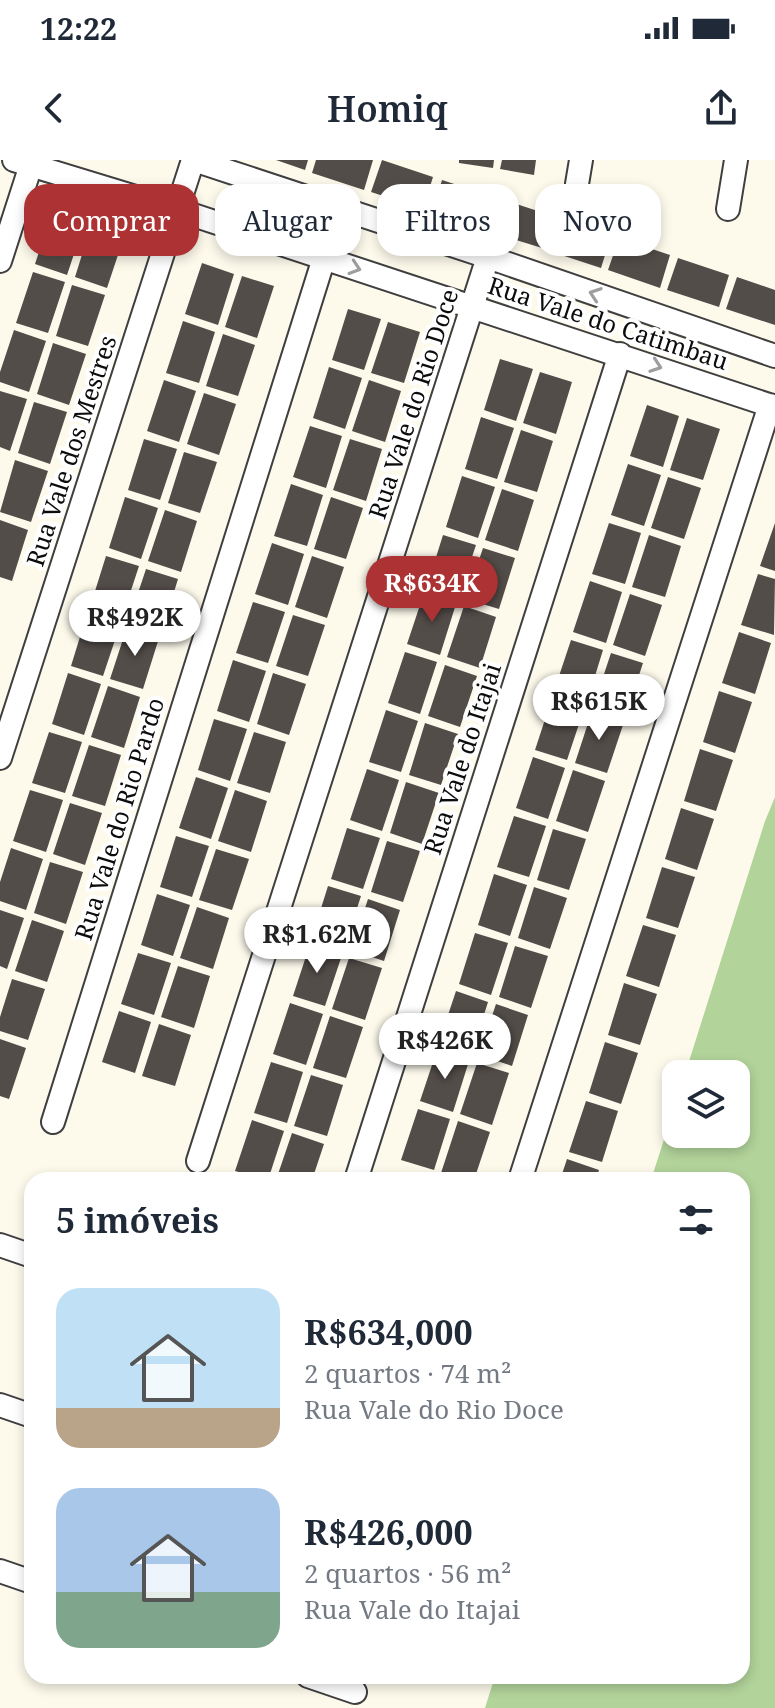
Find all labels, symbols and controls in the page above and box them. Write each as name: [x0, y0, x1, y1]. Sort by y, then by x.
text: 12:22: [40, 8, 117, 49]
text: Homiq: [327, 84, 448, 133]
icon: back: [32, 86, 76, 130]
icon: share: [699, 86, 743, 130]
chip: Comprar: [24, 184, 199, 256]
chip: Alugar: [215, 184, 361, 256]
chip: Filtros: [377, 184, 519, 256]
chip: Novo: [535, 184, 661, 256]
one-way arrow: [348, 259, 362, 275]
street label: Rua Vale do Catimbau: [484, 268, 733, 377]
street label: Rua Vale do Rio Doce: [360, 284, 465, 523]
one-way arrow: [589, 287, 603, 304]
street label: Rua Vale dos Mestres: [18, 331, 123, 570]
one-way arrow: [648, 357, 662, 373]
pin: R$634K: [367, 556, 497, 624]
text: R$634K: [384, 564, 480, 600]
pin: R$492K: [70, 590, 200, 658]
text: R$492K: [87, 598, 183, 634]
street label: Rua Vale do Itajai: [415, 658, 508, 859]
pin: R$615K: [534, 674, 664, 742]
text: R$615K: [551, 682, 647, 718]
street label: Rua Vale do Rio Pardo: [66, 693, 171, 944]
pin: R$1.62M: [243, 907, 391, 975]
text: R$1.62M: [262, 915, 372, 951]
pin: R$426K: [380, 1013, 510, 1081]
text: R$426K: [397, 1021, 493, 1057]
map controls: [662, 1060, 750, 1148]
button: layers: [662, 1060, 750, 1148]
text: 5 imóveis: [56, 1197, 219, 1243]
icon: filters: [674, 1198, 718, 1242]
text: R$634,000: [304, 1309, 473, 1355]
icon: home: [120, 1320, 216, 1416]
text: 2 quartos · 74 m²: [304, 1355, 511, 1391]
text: Rua Vale do Rio Doce: [304, 1391, 564, 1427]
text: R$426,000: [304, 1509, 473, 1555]
icon: home: [120, 1520, 216, 1616]
text: 2 quartos · 56 m²: [304, 1555, 511, 1591]
text: Rua Vale do Itajai: [304, 1591, 520, 1627]

